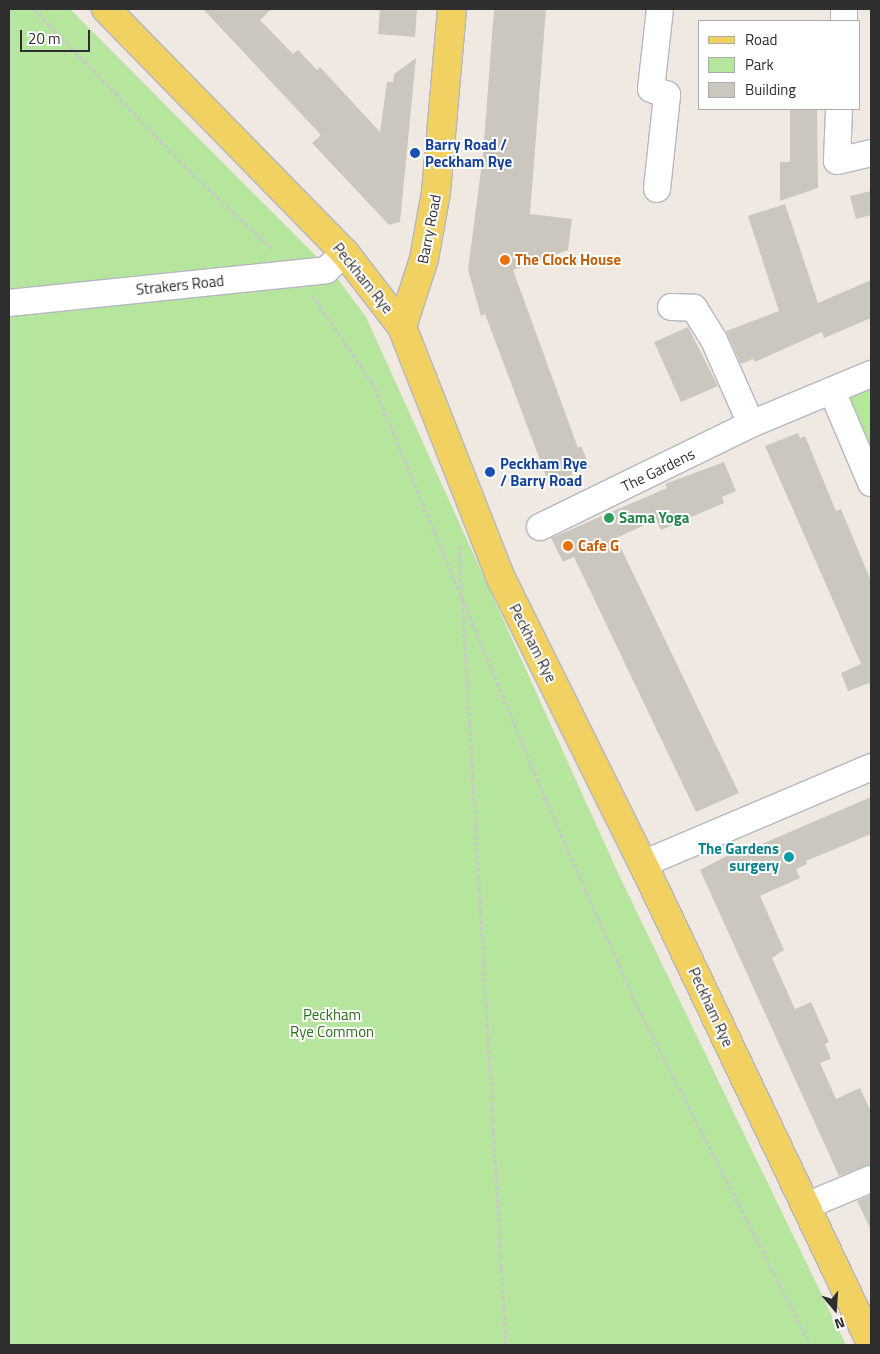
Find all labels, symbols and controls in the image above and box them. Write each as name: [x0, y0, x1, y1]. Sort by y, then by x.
scale bar: [22, 20, 92, 52]
legend: [698, 20, 860, 110]
text: 20 m: [28, 27, 61, 50]
text: Road: [745, 28, 777, 51]
text: Park: [745, 53, 774, 76]
text: Building: [745, 78, 796, 101]
place label: Barry Road / Peckham Rye: [425, 135, 512, 170]
marker: Barry Road / Peckham Rye: [409, 147, 421, 159]
street label: Barry Road: [413, 193, 445, 265]
street label: Peckham Rye: [329, 239, 397, 317]
place label: The Clock House: [515, 251, 621, 269]
marker: The Clock House: [499, 254, 511, 266]
street label: Strakers Road: [135, 271, 225, 299]
street label: The Gardens: [619, 445, 697, 495]
place label: Peckham Rye / Barry Road: [500, 454, 587, 489]
marker: Peckham Rye / Barry Road: [484, 466, 496, 478]
place label: Sama Yoga: [619, 509, 689, 527]
marker: Sama Yoga: [603, 512, 615, 524]
place label: Cafe G: [578, 537, 619, 555]
marker: Cafe G: [562, 540, 574, 552]
street label: Peckham Rye: [506, 601, 560, 685]
place label: The Gardens surgery: [698, 839, 779, 874]
marker: The Gardens surgery: [783, 851, 795, 863]
street label: Peckham Rye: [685, 964, 737, 1050]
park label: Peckham Rye Common: [290, 1005, 374, 1040]
north arrow: [810, 1284, 860, 1334]
text: N: [832, 1312, 848, 1335]

